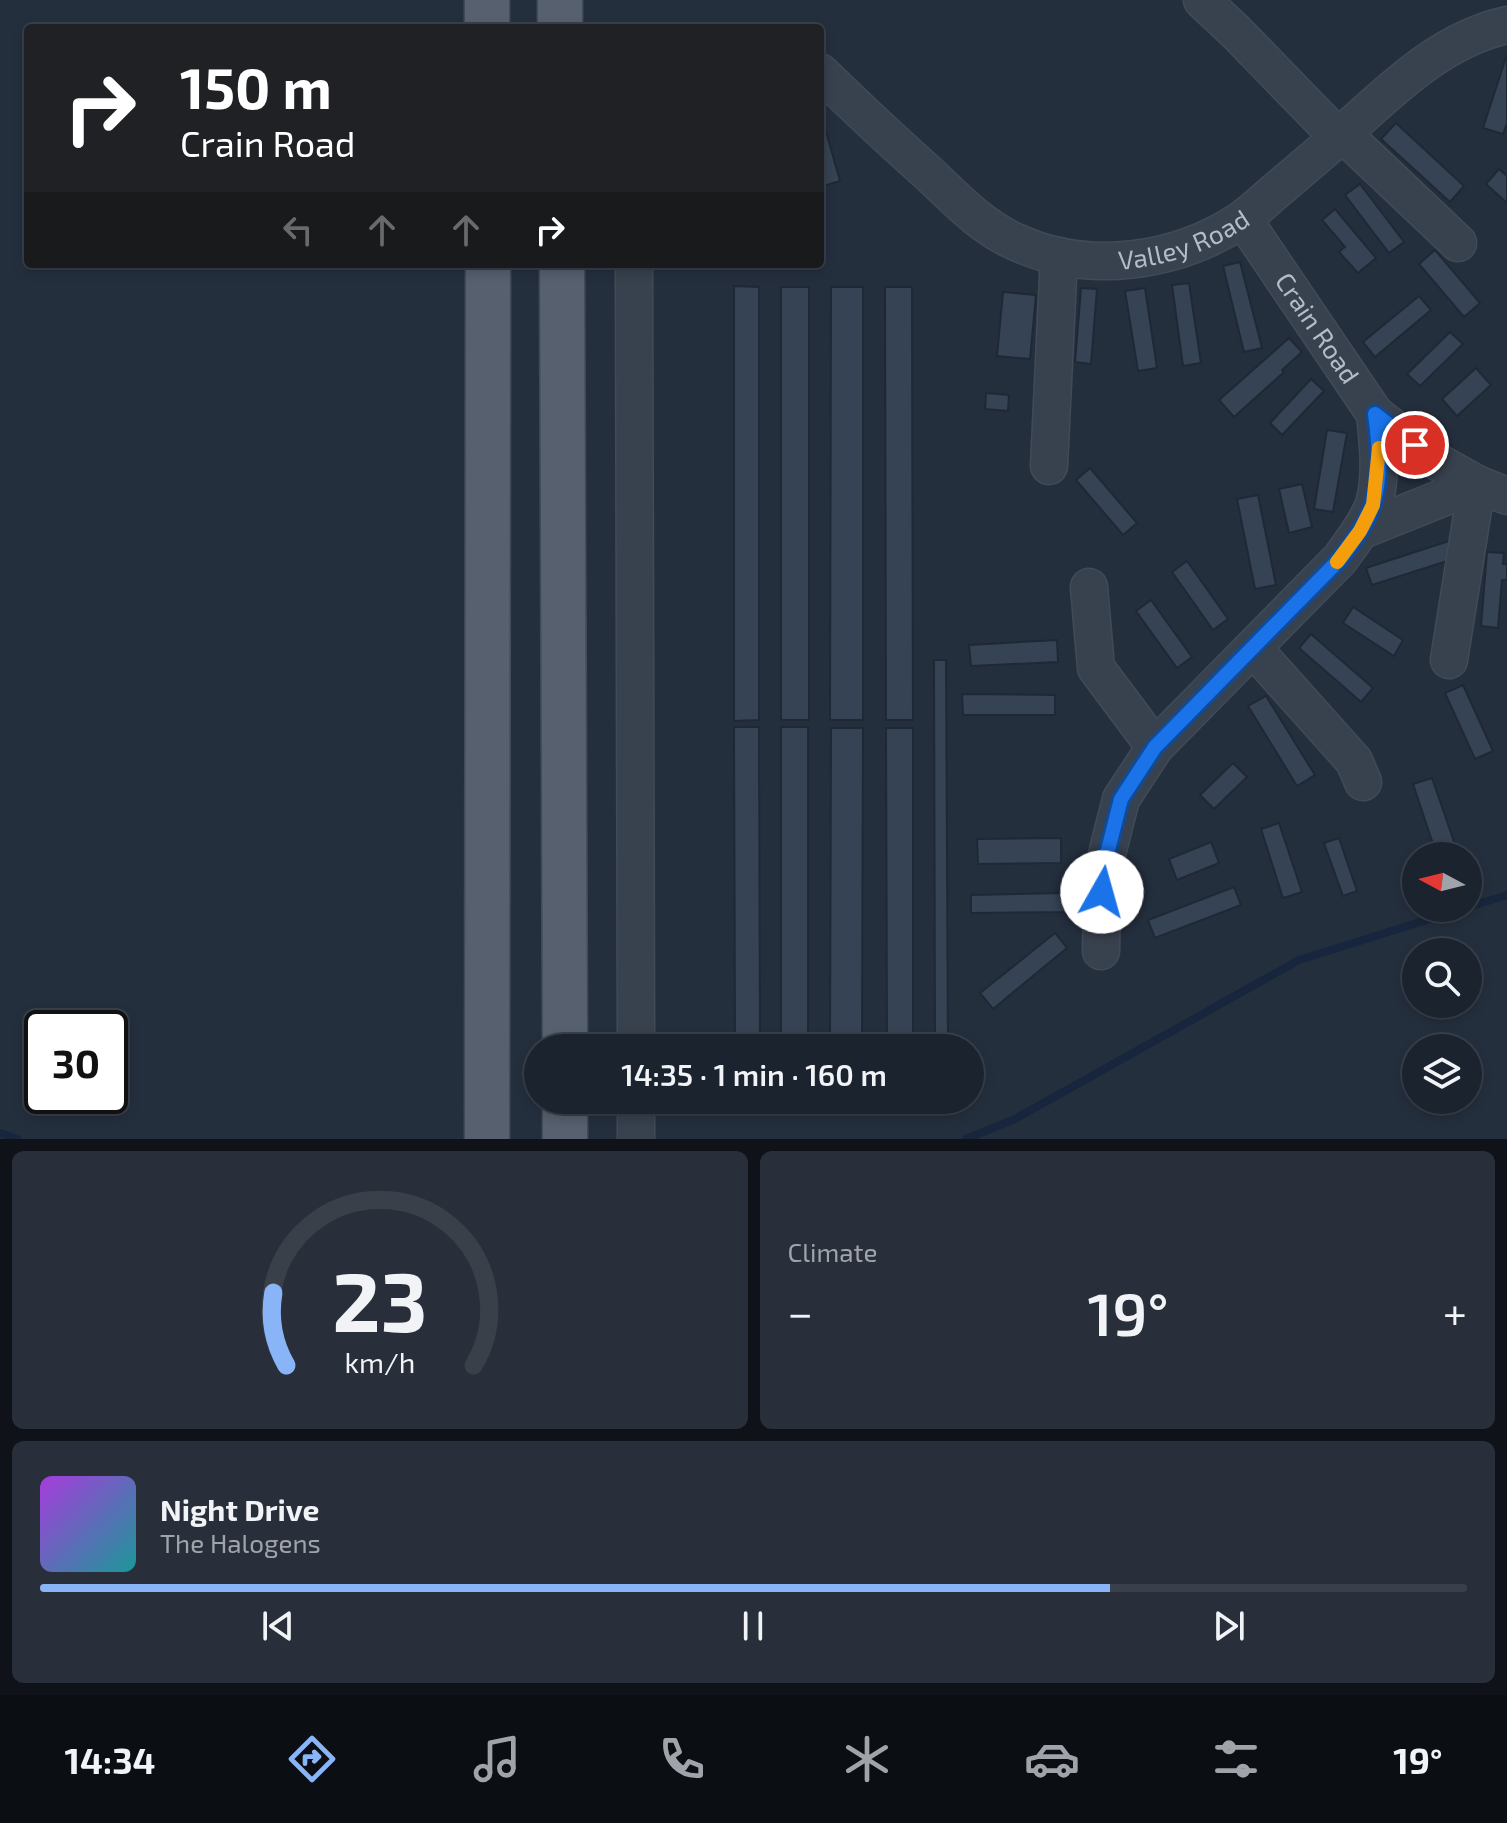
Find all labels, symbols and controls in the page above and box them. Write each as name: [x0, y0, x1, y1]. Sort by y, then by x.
text: 150 m: [180, 53, 332, 120]
icon: right: [48, 56, 152, 160]
text: Crain Road: [180, 121, 356, 164]
street label: Valley Road: [1117, 202, 1254, 275]
icon: left: [276, 208, 320, 252]
icon: ahead: [360, 208, 404, 252]
icon: ahead: [444, 208, 488, 252]
icon: right: [528, 208, 572, 252]
street label: Crain Road: [1270, 266, 1367, 389]
pin: [1381, 411, 1449, 479]
icon: arrive: [1393, 423, 1437, 467]
north arrow: [1402, 842, 1482, 922]
map controls: [1402, 842, 1482, 1114]
position arrow: [1060, 850, 1144, 934]
button: search: [1402, 938, 1482, 1018]
speed limit sign: 30: [24, 1010, 128, 1114]
button: layers: [1402, 1034, 1482, 1114]
text: 14:35 · 1 min · 160 m: [621, 1056, 887, 1092]
text: Climate: [788, 1236, 877, 1267]
text: 23: [332, 1249, 428, 1349]
text: 19°: [1087, 1276, 1169, 1348]
text: −: [788, 1285, 813, 1338]
text: +: [1443, 1285, 1467, 1338]
text: km/h: [344, 1344, 415, 1379]
text: Night Drive: [160, 1491, 319, 1527]
text: The Halogens: [160, 1527, 321, 1558]
icon: previous: [256, 1604, 300, 1648]
icon: pause: [731, 1604, 775, 1648]
icon: next: [1207, 1604, 1251, 1648]
icon: directions: [284, 1731, 340, 1787]
icon: music: [469, 1731, 525, 1787]
icon: phone: [654, 1731, 710, 1787]
icon: climate: [839, 1731, 895, 1787]
icon: car: [1024, 1731, 1080, 1787]
icon: filters: [1208, 1731, 1264, 1787]
text: 14:34: [64, 1738, 156, 1781]
text: 19°: [1393, 1738, 1442, 1781]

